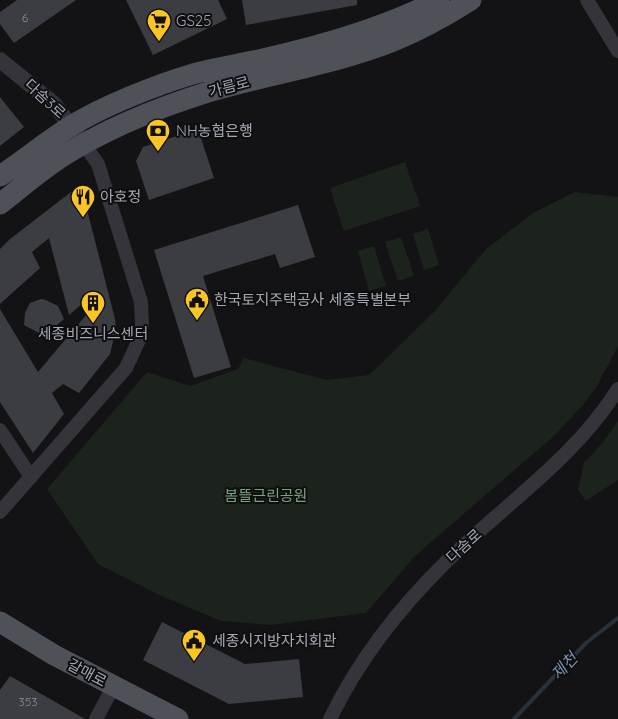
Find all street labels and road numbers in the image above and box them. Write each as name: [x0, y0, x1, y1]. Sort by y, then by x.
street label: 가름로: [206, 72, 251, 101]
street label: 다솜3로: [21, 75, 70, 122]
street label: 다솜로: [442, 525, 485, 567]
street label: 갈매로: [64, 654, 110, 691]

